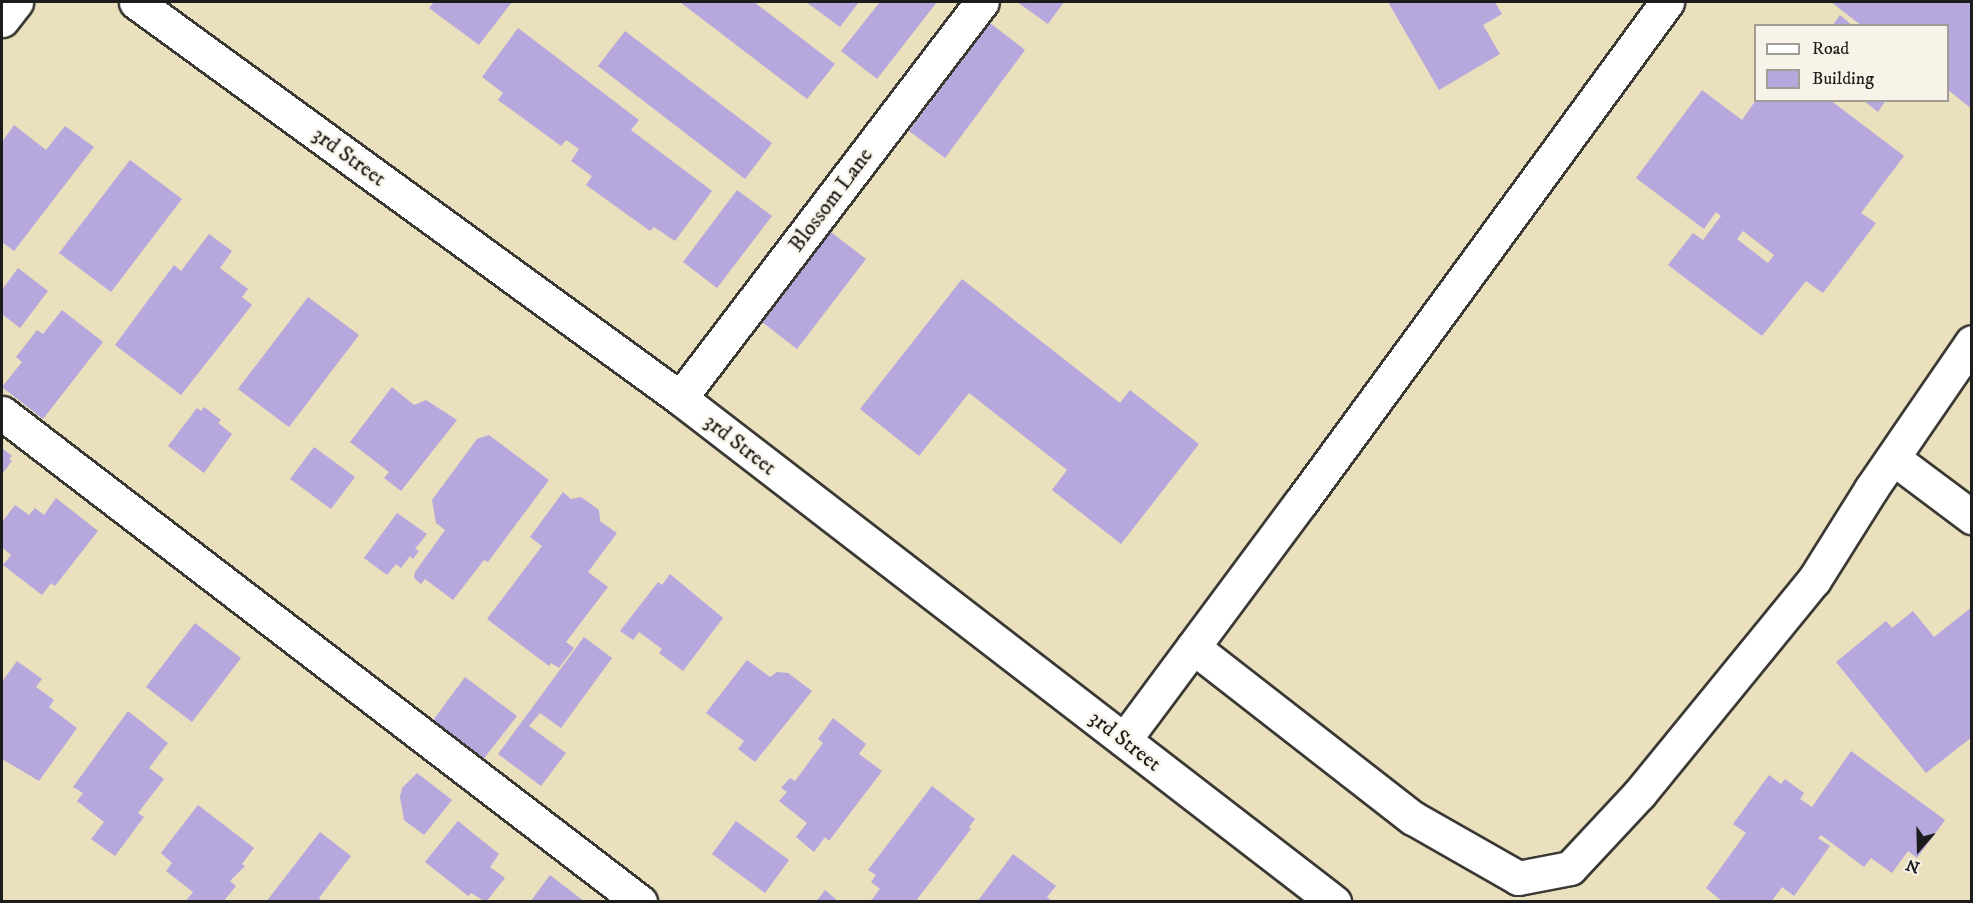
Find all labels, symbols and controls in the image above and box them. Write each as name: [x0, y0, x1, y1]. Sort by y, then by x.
legend: [1754, 24, 1949, 102]
text: Road: [1812, 38, 1849, 60]
text: Building: [1812, 68, 1874, 90]
street label: 3rd Street: [307, 122, 391, 192]
street label: Blossom Lane: [783, 143, 879, 257]
street label: 3rd Street: [699, 409, 781, 481]
street label: 3rd Street: [1084, 705, 1166, 777]
north arrow: [1889, 819, 1949, 879]
text: N: [1903, 854, 1922, 878]

